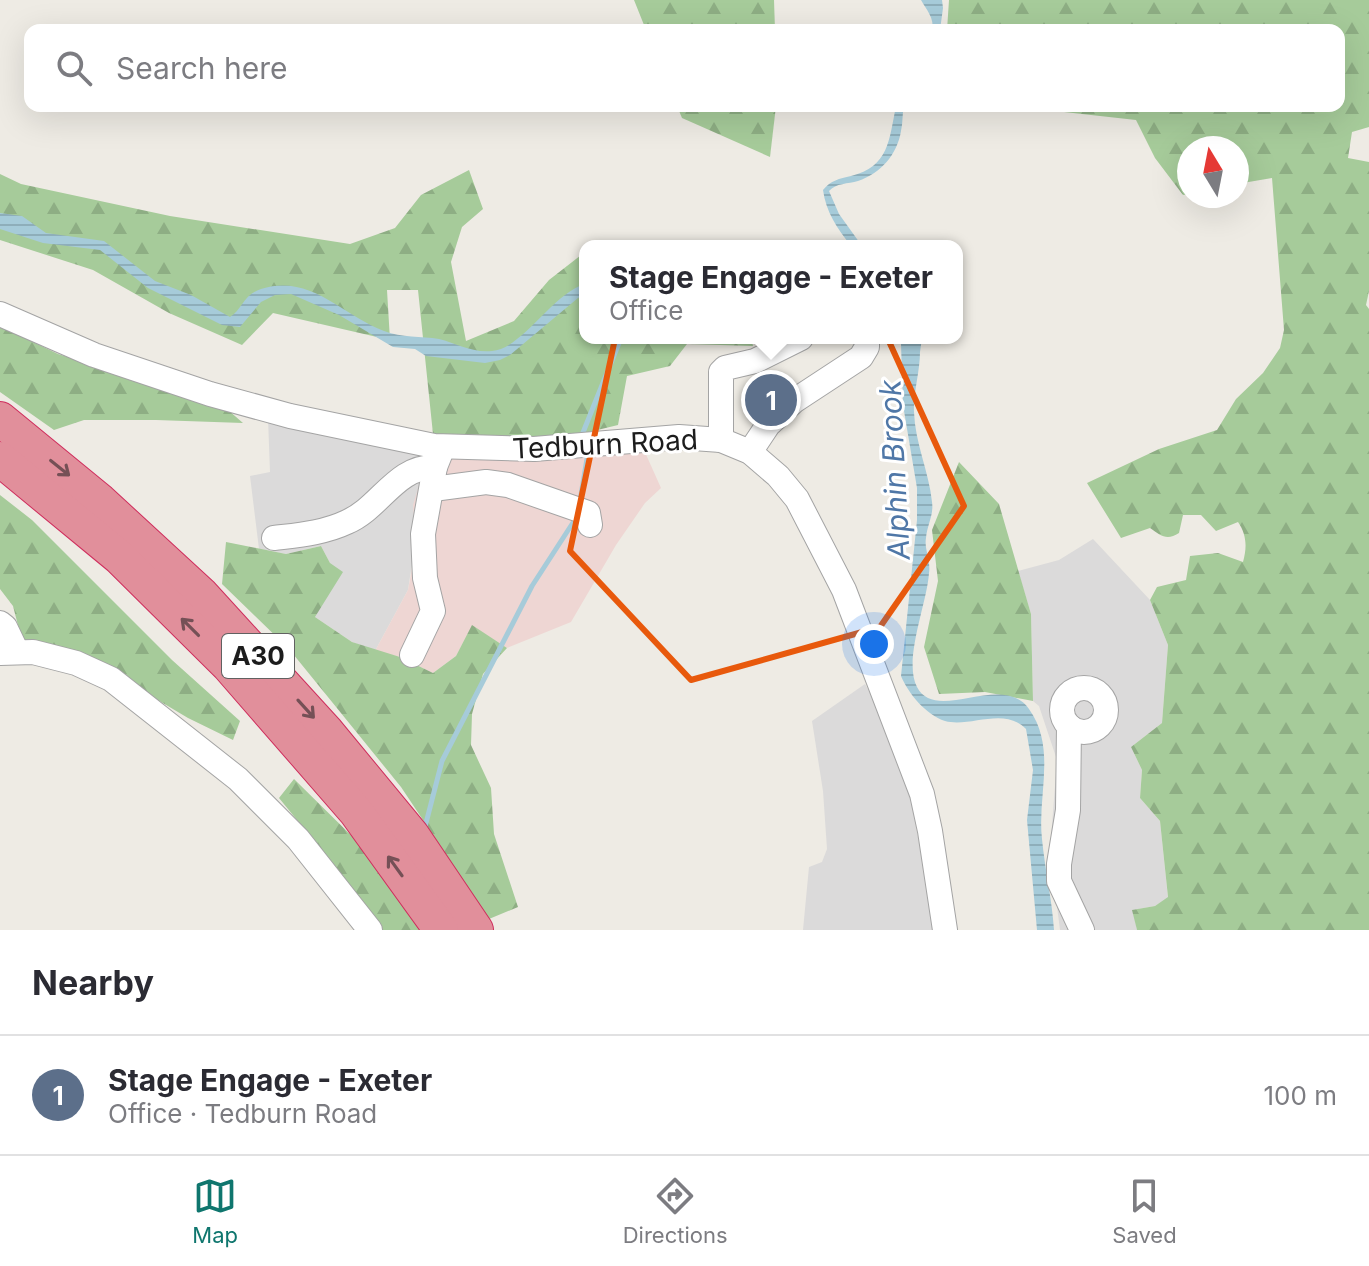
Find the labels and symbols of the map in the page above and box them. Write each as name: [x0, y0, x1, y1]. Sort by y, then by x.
north arrow: [1177, 136, 1249, 208]
pin: 1: [745, 370, 797, 430]
water label: Alphin Brook: [871, 378, 917, 562]
street label: Tedburn Road: [511, 422, 699, 466]
one-way arrow: [50, 459, 71, 477]
one-way arrow: [181, 618, 200, 637]
your location: [854, 624, 894, 664]
road number: A30: [222, 634, 294, 678]
one-way arrow: [296, 699, 315, 719]
one-way arrow: [387, 856, 404, 878]

